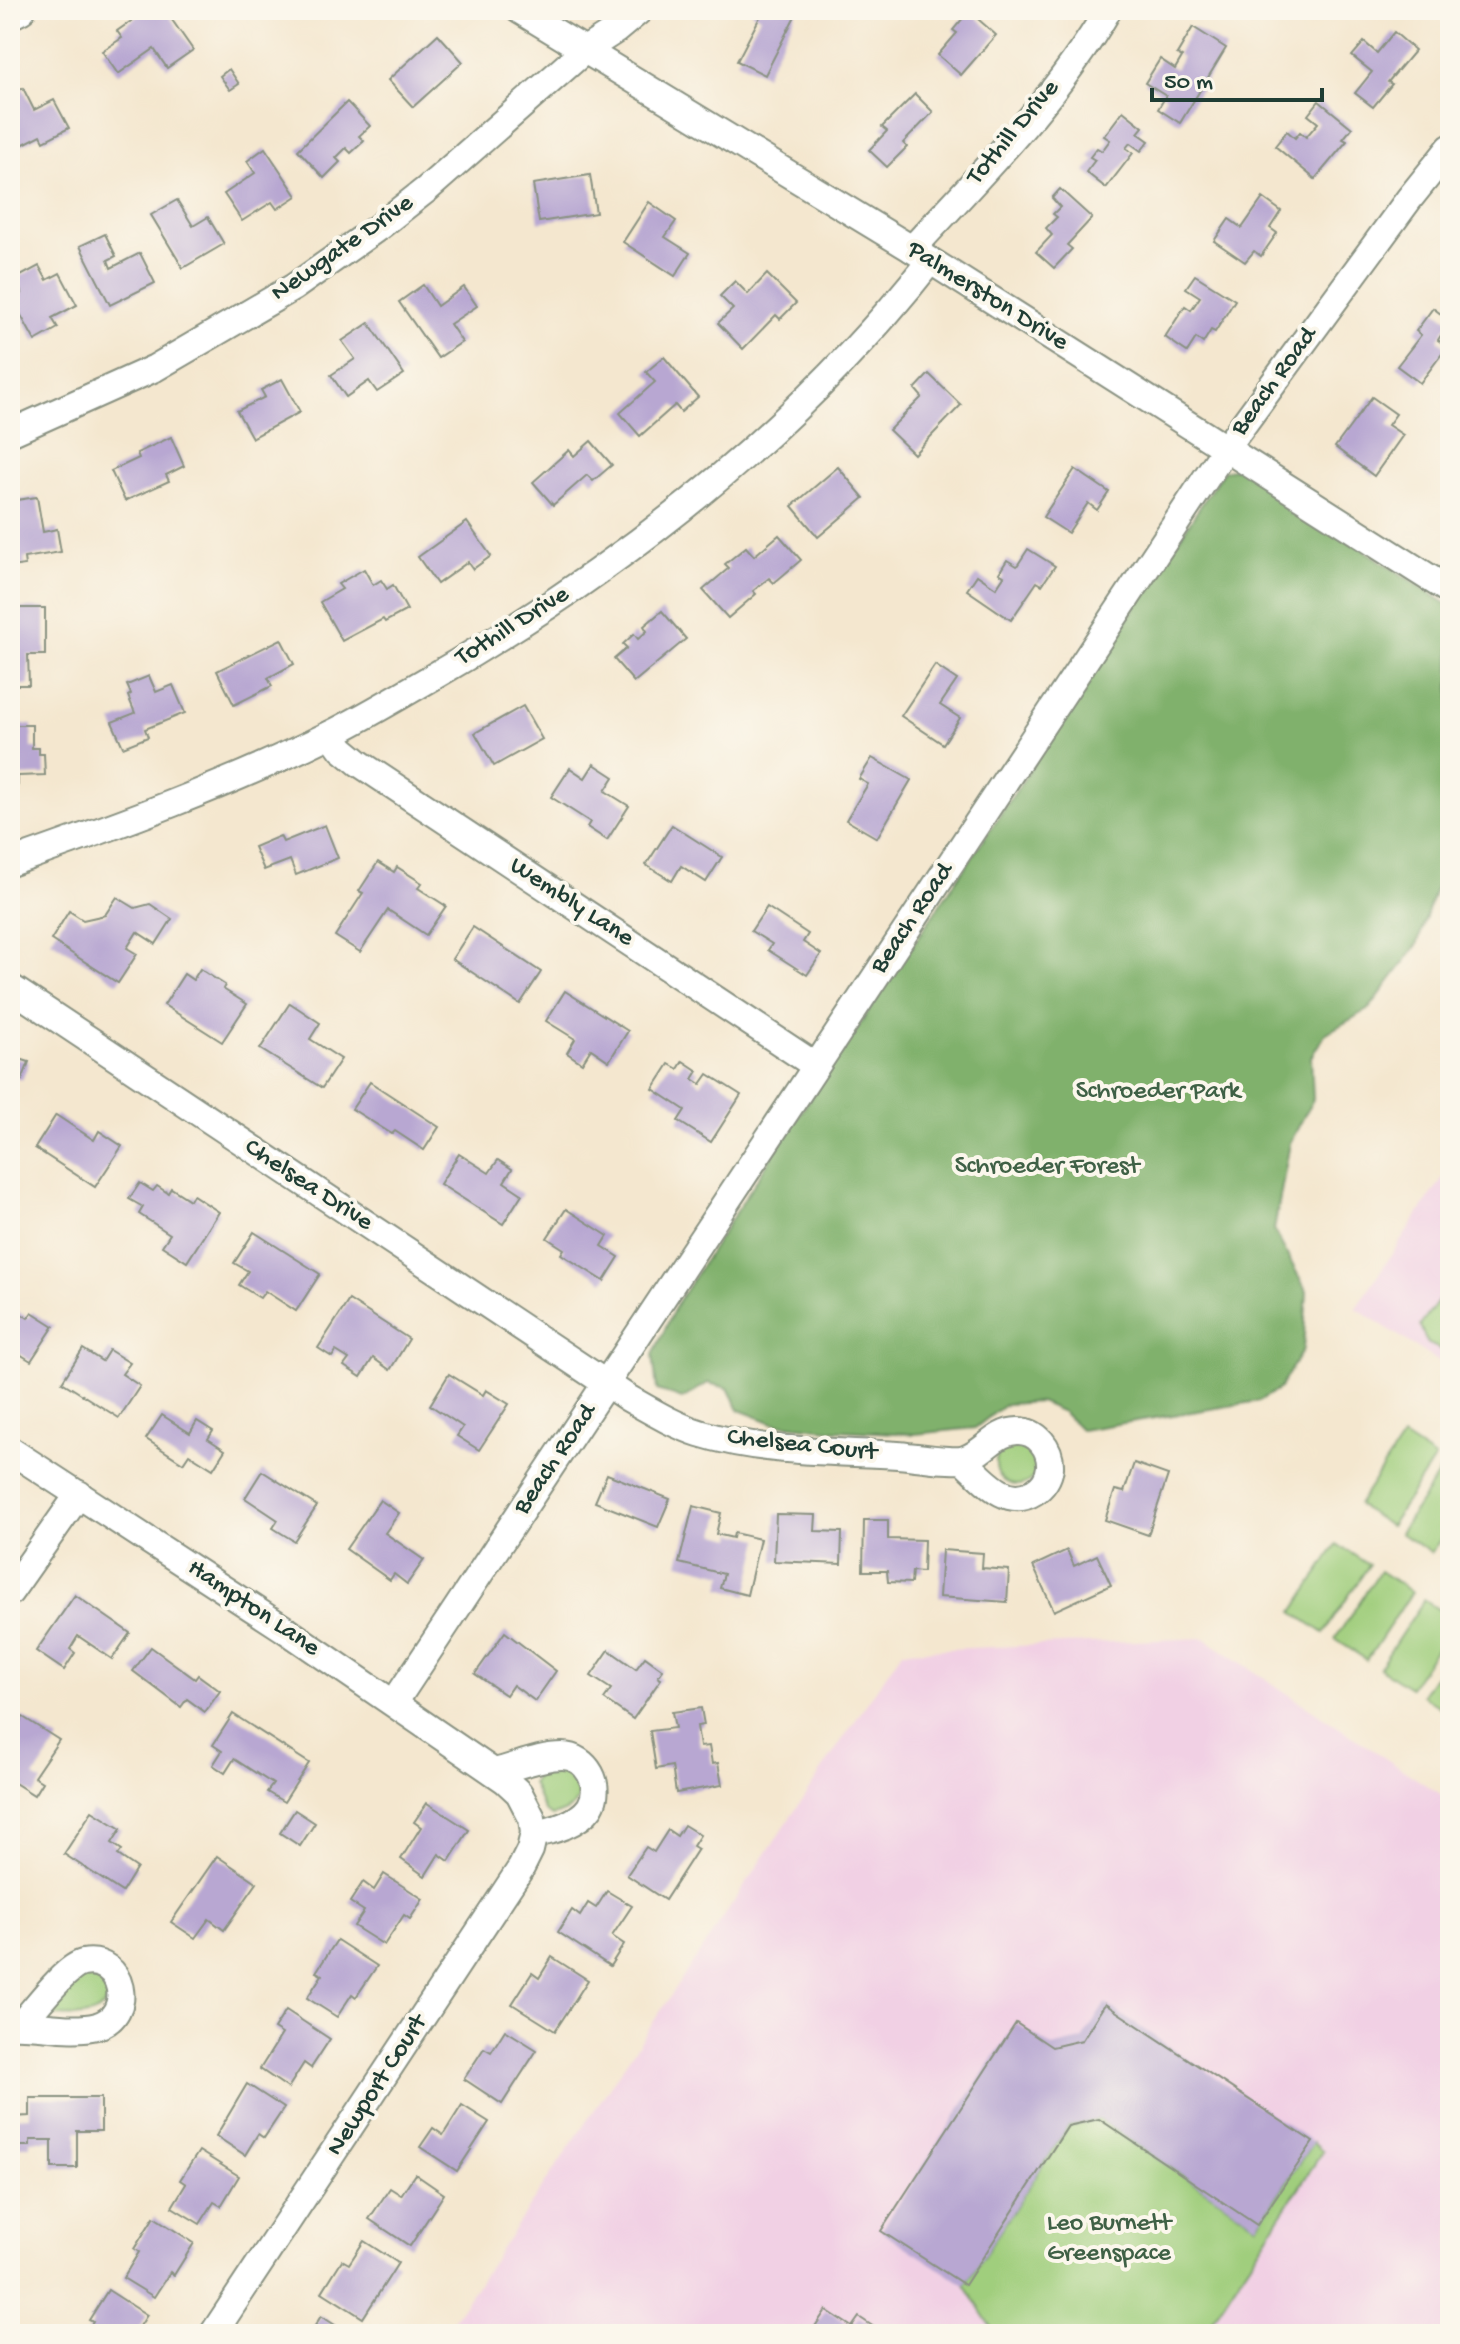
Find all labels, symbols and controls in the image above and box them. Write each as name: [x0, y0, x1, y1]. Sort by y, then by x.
scale bar: [1152, 52, 1322, 102]
text: 50 m: [1164, 69, 1213, 98]
street label: Tothill Drive: [960, 74, 1067, 194]
street label: Newgate Drive: [266, 188, 421, 309]
street label: Palmerston Drive: [900, 234, 1074, 359]
street label: Beach Road: [1225, 320, 1326, 443]
street label: Tothill Drive: [449, 580, 576, 675]
street label: Wembly Lane: [503, 851, 640, 955]
street label: Beach Road: [864, 856, 962, 981]
park label: Schroeder Park: [1076, 1077, 1243, 1108]
street label: Chelsea Drive: [238, 1133, 379, 1239]
park label: Schroeder Forest: [955, 1152, 1142, 1183]
street label: Beach Road: [507, 1397, 605, 1522]
street label: Chelsea Court: [726, 1423, 881, 1470]
street label: Hampton Lane: [181, 1553, 326, 1665]
street label: Newport Court: [321, 2007, 437, 2163]
park label: Leo Burnett Greenspace: [1047, 2209, 1174, 2270]

